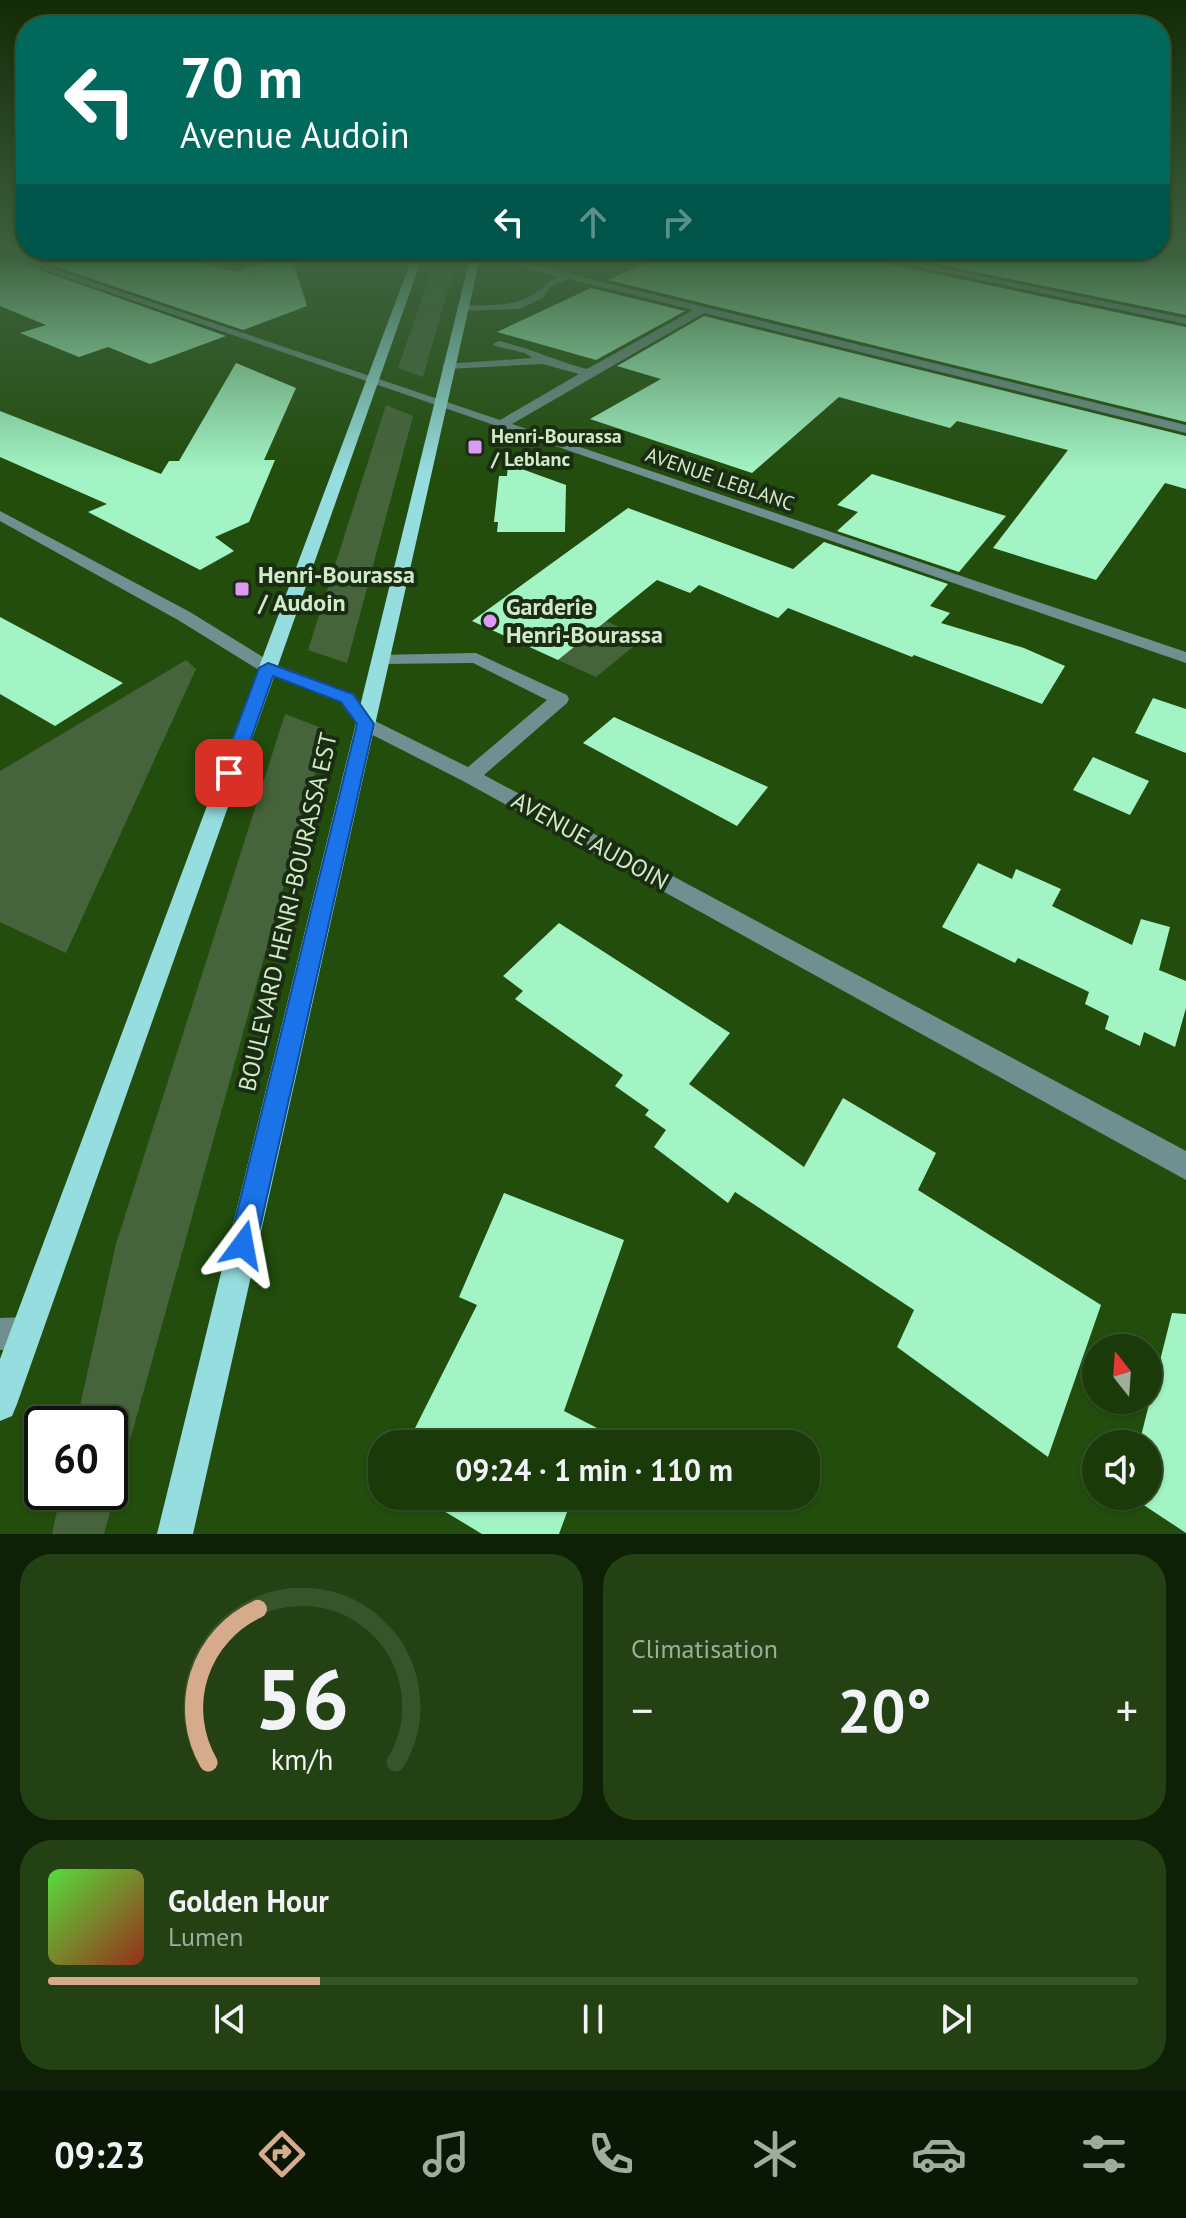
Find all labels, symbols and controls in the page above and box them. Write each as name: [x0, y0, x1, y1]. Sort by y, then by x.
text: 70 m: [180, 41, 303, 113]
icon: left: [48, 48, 152, 152]
text: Avenue Audoin: [180, 111, 409, 158]
icon: left: [487, 200, 531, 244]
icon: ahead: [571, 200, 615, 244]
icon: right: [655, 200, 699, 244]
place label: Henri-Bourassa / Leblanc: [490, 423, 622, 472]
marker: Henri-Bourassa / Leblanc: [466, 438, 484, 456]
street label: AVENUE LEBLANC: [642, 441, 798, 517]
place label: Henri-Bourassa / Audoin: [257, 559, 415, 618]
marker: Henri-Bourassa / Audoin: [233, 580, 251, 598]
place label: Garderie Henri-Bourassa: [506, 591, 663, 650]
marker: Garderie Henri-Bourassa: [481, 612, 499, 630]
street label: BOULEVARD HENRI-BOURASSA EST: [231, 730, 344, 1094]
pin: [195, 739, 263, 807]
icon: arrive: [207, 751, 251, 795]
street label: AVENUE AUDOIN: [506, 785, 674, 896]
position arrow: [201, 1203, 285, 1287]
north arrow: [1082, 1334, 1162, 1414]
map controls: [1082, 1334, 1162, 1510]
speed limit sign: 60: [24, 1406, 128, 1510]
button: sound: [1082, 1430, 1162, 1510]
text: 09:24 · 1 min · 110 m: [455, 1450, 733, 1489]
text: Climatisation: [631, 1632, 778, 1665]
text: 56: [254, 1644, 349, 1752]
text: 20°: [837, 1671, 932, 1749]
text: −: [631, 1681, 653, 1738]
text: +: [1116, 1681, 1138, 1738]
text: km/h: [270, 1741, 333, 1778]
text: Golden Hour: [168, 1881, 329, 1920]
text: Lumen: [168, 1920, 243, 1953]
icon: previous: [208, 1997, 252, 2041]
icon: pause: [571, 1997, 615, 2041]
icon: next: [934, 1997, 978, 2041]
icon: directions: [254, 2126, 310, 2182]
icon: music: [418, 2126, 474, 2182]
icon: phone: [583, 2126, 639, 2182]
icon: climate: [747, 2126, 803, 2182]
icon: car: [911, 2126, 967, 2182]
icon: filters: [1076, 2126, 1132, 2182]
text: 09:23: [54, 2131, 146, 2178]

